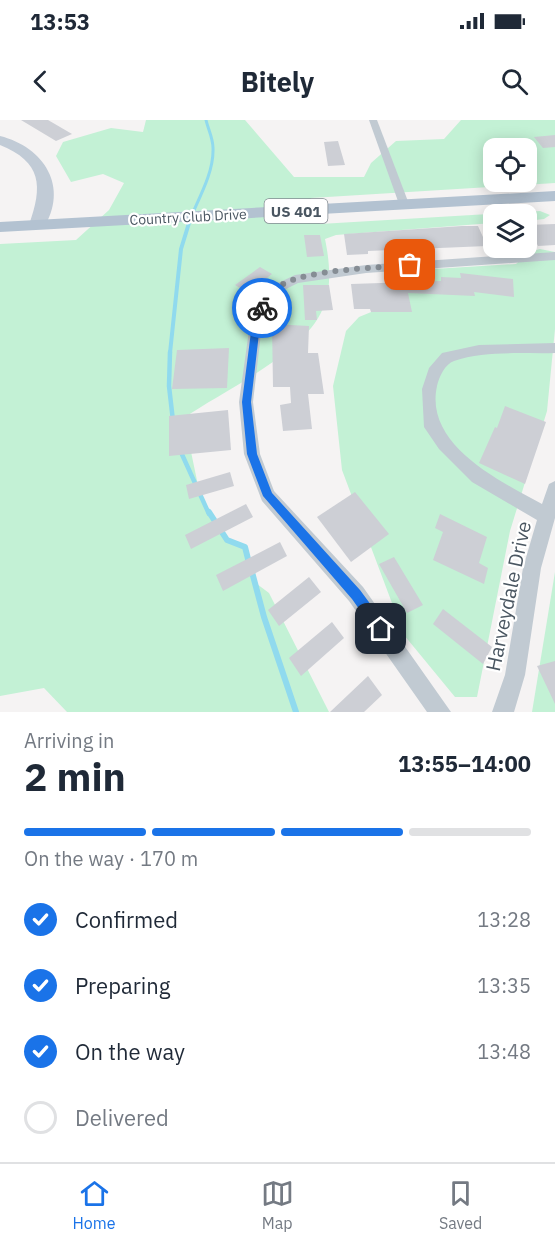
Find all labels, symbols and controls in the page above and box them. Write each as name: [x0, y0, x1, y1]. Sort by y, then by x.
text: 13:53: [30, 7, 90, 36]
text: Bitely: [241, 64, 314, 99]
icon: back: [24, 65, 57, 98]
icon: search: [498, 65, 531, 98]
map controls: [483, 138, 537, 258]
button: locate: [483, 138, 537, 192]
road number: US 401: [264, 199, 328, 223]
button: layers: [483, 204, 537, 258]
street label: Country Club Drive: [129, 205, 247, 229]
pin: [384, 239, 435, 290]
icon: bag: [393, 248, 426, 281]
courier: [232, 278, 292, 338]
icon: bike: [246, 292, 279, 325]
street label: Harveydale Drive: [479, 519, 537, 673]
pin: [355, 603, 406, 654]
icon: home: [364, 612, 397, 645]
text: Arriving in: [24, 727, 114, 754]
text: 13:55–14:00: [398, 749, 531, 778]
text: 2 min: [24, 751, 126, 802]
text: On the way · 170 m: [24, 845, 198, 872]
icon: check: [24, 903, 57, 936]
text: Confirmed: [75, 905, 178, 934]
text: 13:28: [477, 906, 531, 933]
icon: check: [24, 969, 57, 1002]
text: Preparing: [75, 971, 170, 1000]
text: 13:35: [477, 972, 531, 999]
icon: check: [24, 1035, 57, 1068]
text: On the way: [75, 1037, 185, 1066]
text: 13:48: [477, 1038, 531, 1065]
text: Delivered: [75, 1103, 169, 1132]
tab: Home: [73, 1177, 116, 1233]
tab: Map: [261, 1177, 294, 1233]
tab: Saved: [439, 1177, 482, 1233]

